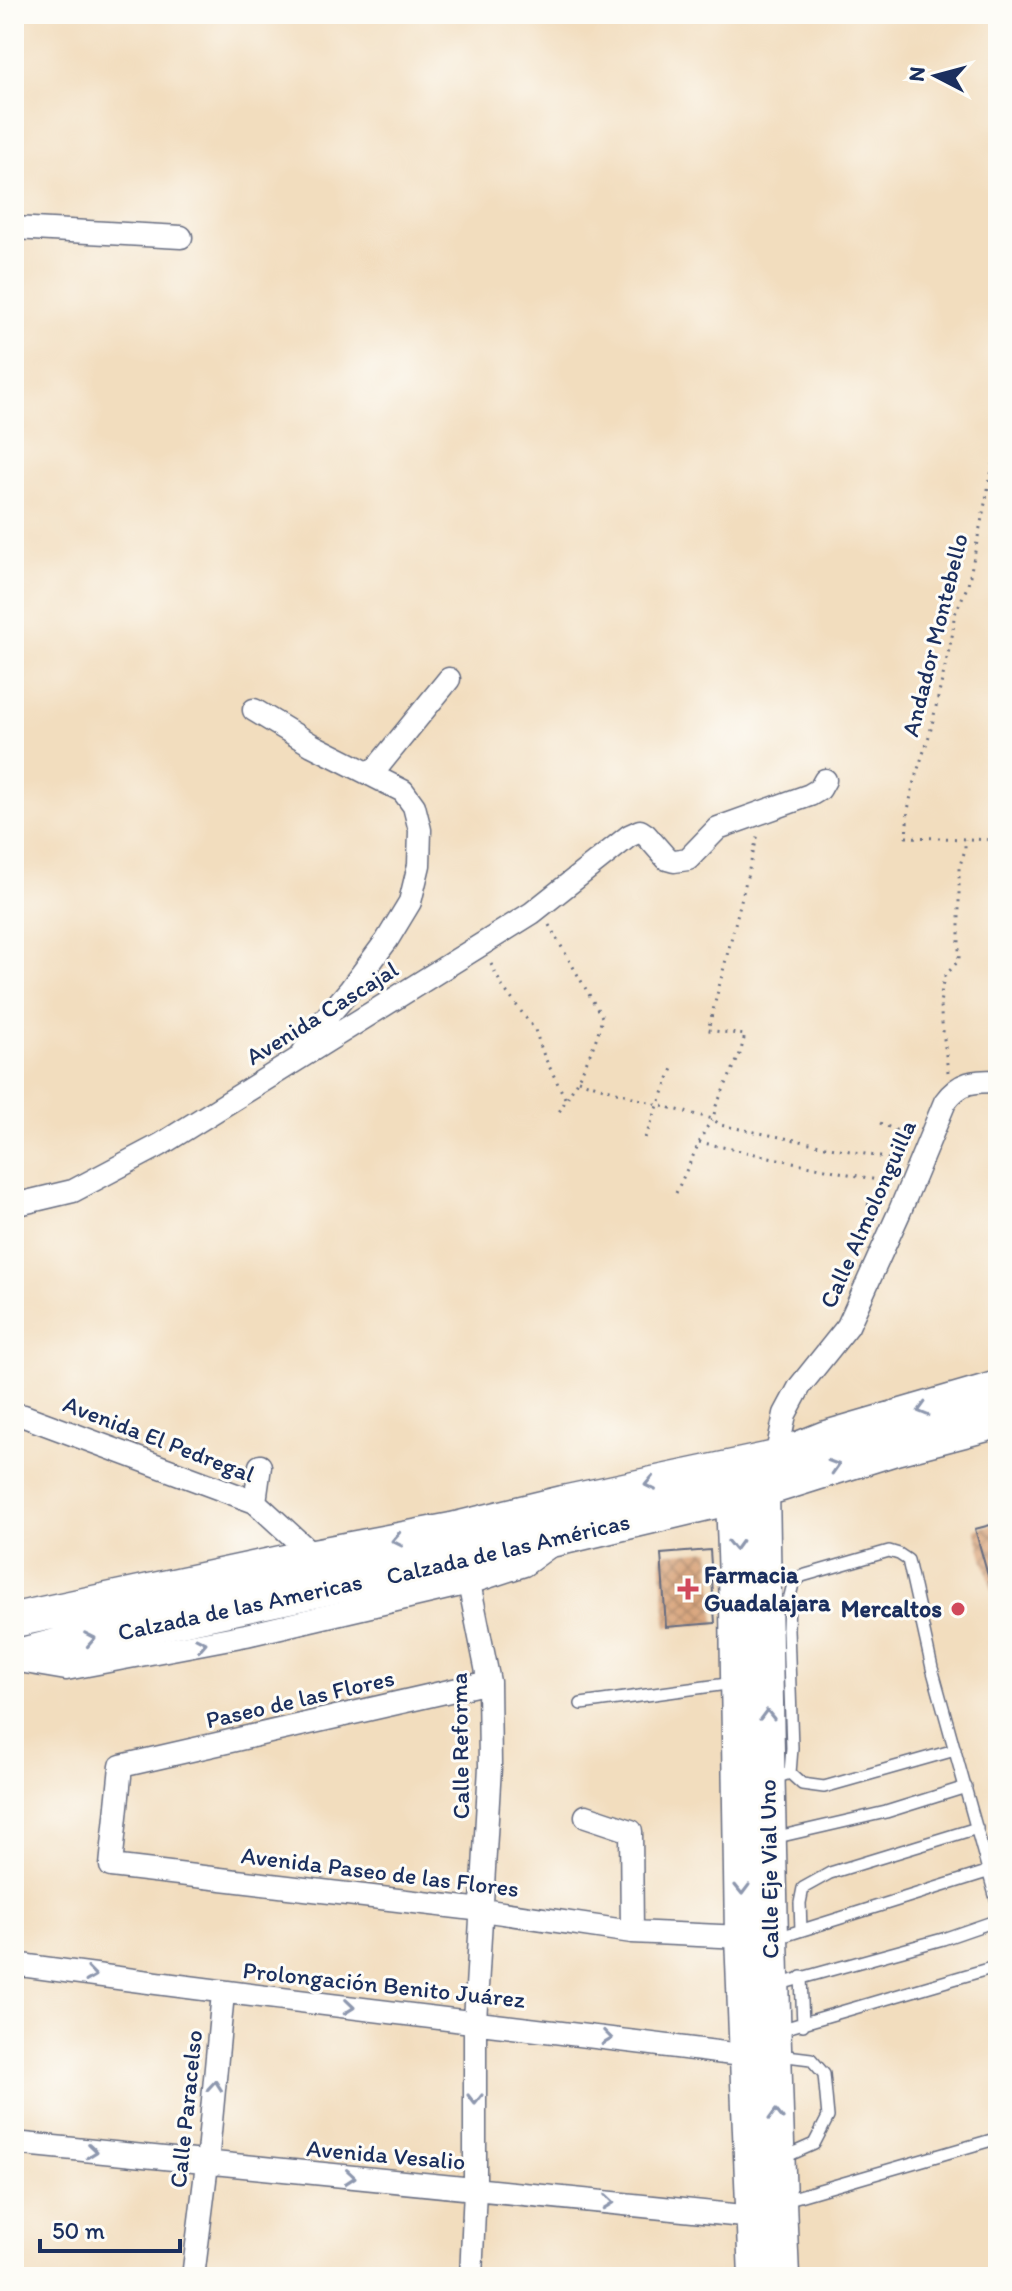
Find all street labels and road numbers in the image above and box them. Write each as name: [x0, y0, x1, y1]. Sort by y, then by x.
street label: Andador Montebello: [895, 530, 974, 740]
street label: Avenida Cascajal: [240, 954, 403, 1071]
street label: Calle Almolonguilla: [813, 1115, 922, 1312]
street label: Avenida El Pedregal: [59, 1389, 259, 1488]
street label: Calzada de las Américas: [383, 1506, 632, 1591]
street label: Calzada de las Americas: [115, 1566, 365, 1647]
street label: Paseo de las Flores: [203, 1663, 397, 1734]
street label: Calle Reforma: [444, 1672, 475, 1820]
street label: Calle Eje Vial Uno: [752, 1779, 785, 1959]
street label: Avenida Paseo de las Flores: [239, 1840, 521, 1903]
street label: Prolongación Benito Juárez: [241, 1955, 527, 2014]
street label: Calle Paracelso: [163, 2028, 208, 2190]
street label: Avenida Vesalio: [305, 2133, 467, 2176]

